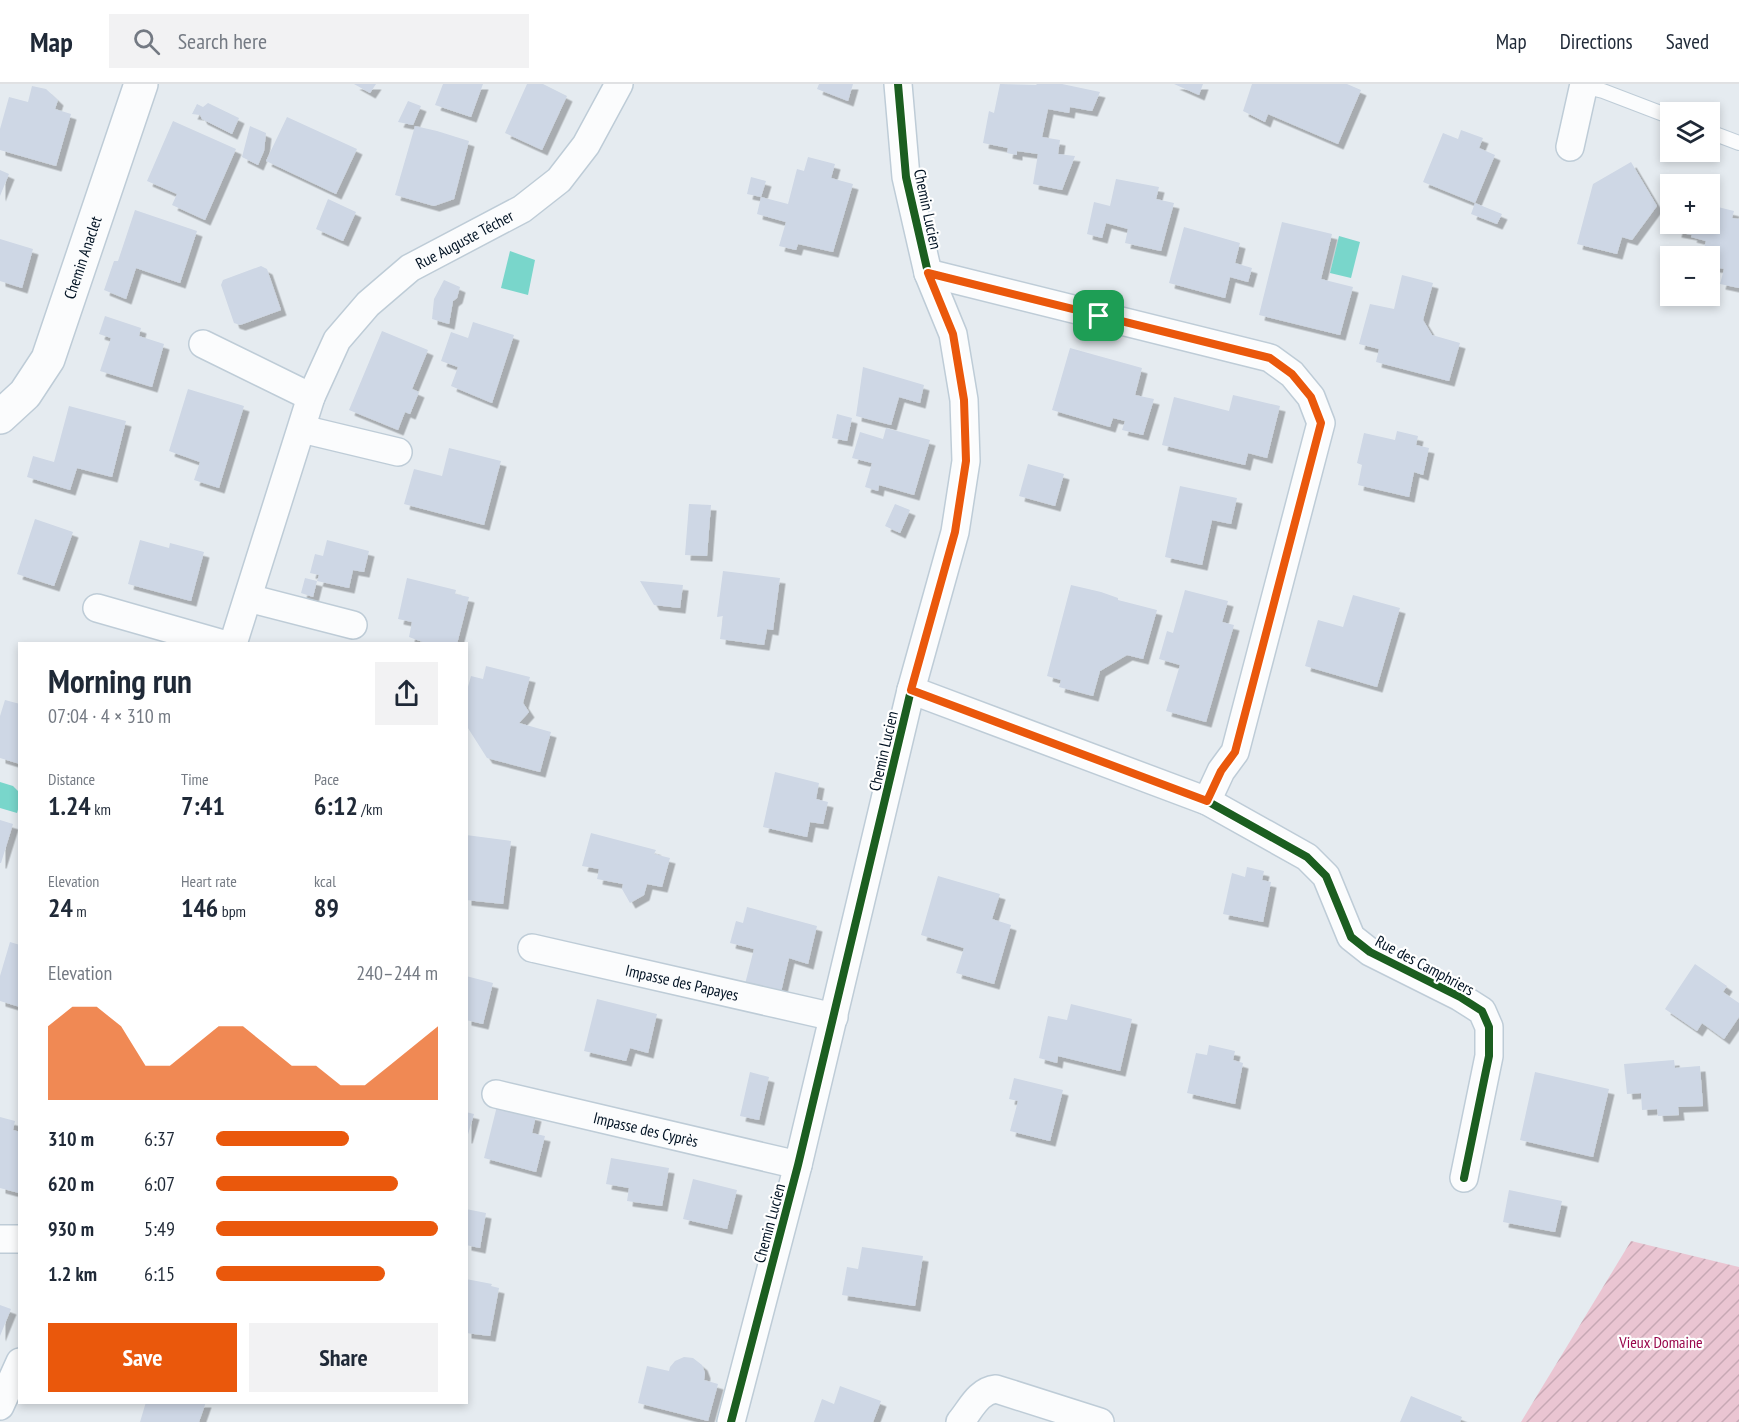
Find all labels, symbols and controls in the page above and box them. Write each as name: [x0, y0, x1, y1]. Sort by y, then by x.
search box: [109, 14, 529, 68]
text: Map: [30, 23, 73, 60]
icon: search: [130, 25, 163, 58]
text: Search here: [178, 27, 267, 55]
text: Map: [1496, 28, 1527, 55]
text: Directions: [1560, 28, 1633, 55]
text: Saved: [1666, 28, 1709, 55]
map controls: [1660, 102, 1720, 306]
button: layers: [1660, 102, 1720, 162]
street label: Chemin Lucien: [910, 167, 946, 251]
button: +: [1660, 174, 1720, 234]
street label: Rue Auguste Técher: [412, 205, 517, 273]
street label: Chemin Anaclet: [59, 213, 106, 302]
button: −: [1660, 246, 1720, 306]
pin: [1073, 290, 1124, 341]
icon: arrive: [1082, 299, 1115, 332]
text: Morning run: [48, 659, 192, 702]
button: share: [375, 662, 438, 725]
text: 07:04 · 4 × 310 m: [48, 703, 171, 729]
street label: Chemin Lucien: [864, 709, 902, 793]
text: Distance: [48, 769, 95, 789]
text: Time: [181, 769, 209, 789]
text: Pace: [314, 769, 339, 789]
text: 1.24: [48, 789, 91, 822]
text: 7:41: [181, 789, 225, 822]
text: 6:12: [314, 789, 358, 822]
text: km: [91, 799, 111, 819]
text: /km: [358, 799, 383, 819]
text: Elevation: [48, 871, 99, 891]
text: Heart rate: [181, 871, 237, 891]
text: kcal: [314, 871, 336, 891]
text: 24: [48, 891, 73, 924]
text: 146: [181, 891, 218, 924]
text: 89: [314, 891, 339, 924]
text: m: [73, 901, 87, 921]
text: bpm: [218, 901, 246, 921]
street label: Rue des Camphriers: [1372, 931, 1478, 999]
text: Elevation: [48, 960, 112, 986]
text: 240–244 m: [356, 960, 438, 986]
street label: Impasse des Papayes: [624, 960, 741, 1005]
street label: Impasse des Cyprès: [592, 1107, 700, 1151]
text: 310 m: [48, 1126, 94, 1152]
text: 6:37: [144, 1126, 175, 1152]
text: 620 m: [48, 1171, 94, 1197]
text: 6:07: [144, 1171, 175, 1197]
street label: Chemin Lucien: [749, 1181, 789, 1265]
text: 930 m: [48, 1216, 94, 1242]
text: 5:49: [144, 1216, 175, 1242]
text: 1.2 km: [48, 1261, 97, 1287]
text: 6:15: [144, 1261, 175, 1287]
button: Save: [48, 1323, 237, 1392]
button: Share: [249, 1323, 438, 1392]
park label: Vieux Domaine: [1618, 1332, 1703, 1352]

